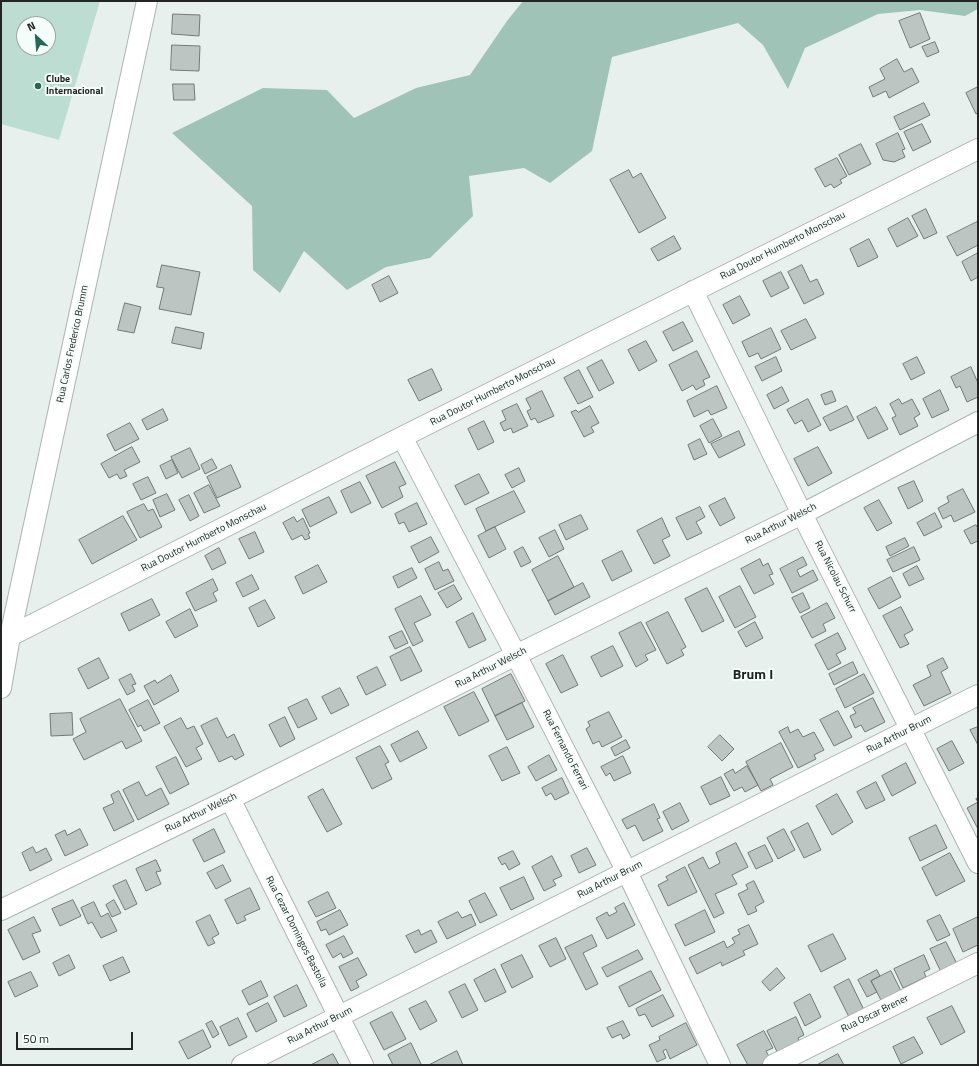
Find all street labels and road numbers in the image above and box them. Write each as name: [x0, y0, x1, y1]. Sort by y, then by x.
street label: Rua Doutor Humberto Monschau: [718, 209, 848, 283]
street label: Rua Carlos Frederico Brumm: [55, 284, 91, 404]
street label: Rua Doutor Humberto Monschau: [428, 355, 558, 429]
street label: Rua Doutor Humberto Monschau: [139, 501, 269, 575]
street label: Rua Arthur Welsch: [743, 501, 819, 547]
street label: Rua Nicolau Schurr: [812, 539, 858, 615]
street label: Rua Arthur Welsch: [453, 645, 529, 691]
street label: Rua Fernando Ferrari: [540, 708, 590, 792]
street label: Rua Arthur Brum: [865, 713, 933, 757]
street label: Rua Arthur Welsch: [163, 790, 239, 836]
street label: Rua Arthur Brum: [576, 858, 644, 902]
street label: Rua Cezar Domingos Bastolla: [263, 874, 329, 990]
street label: Rua Oscar Brener: [839, 993, 911, 1035]
street label: Rua Arthur Brum: [286, 1004, 354, 1048]

